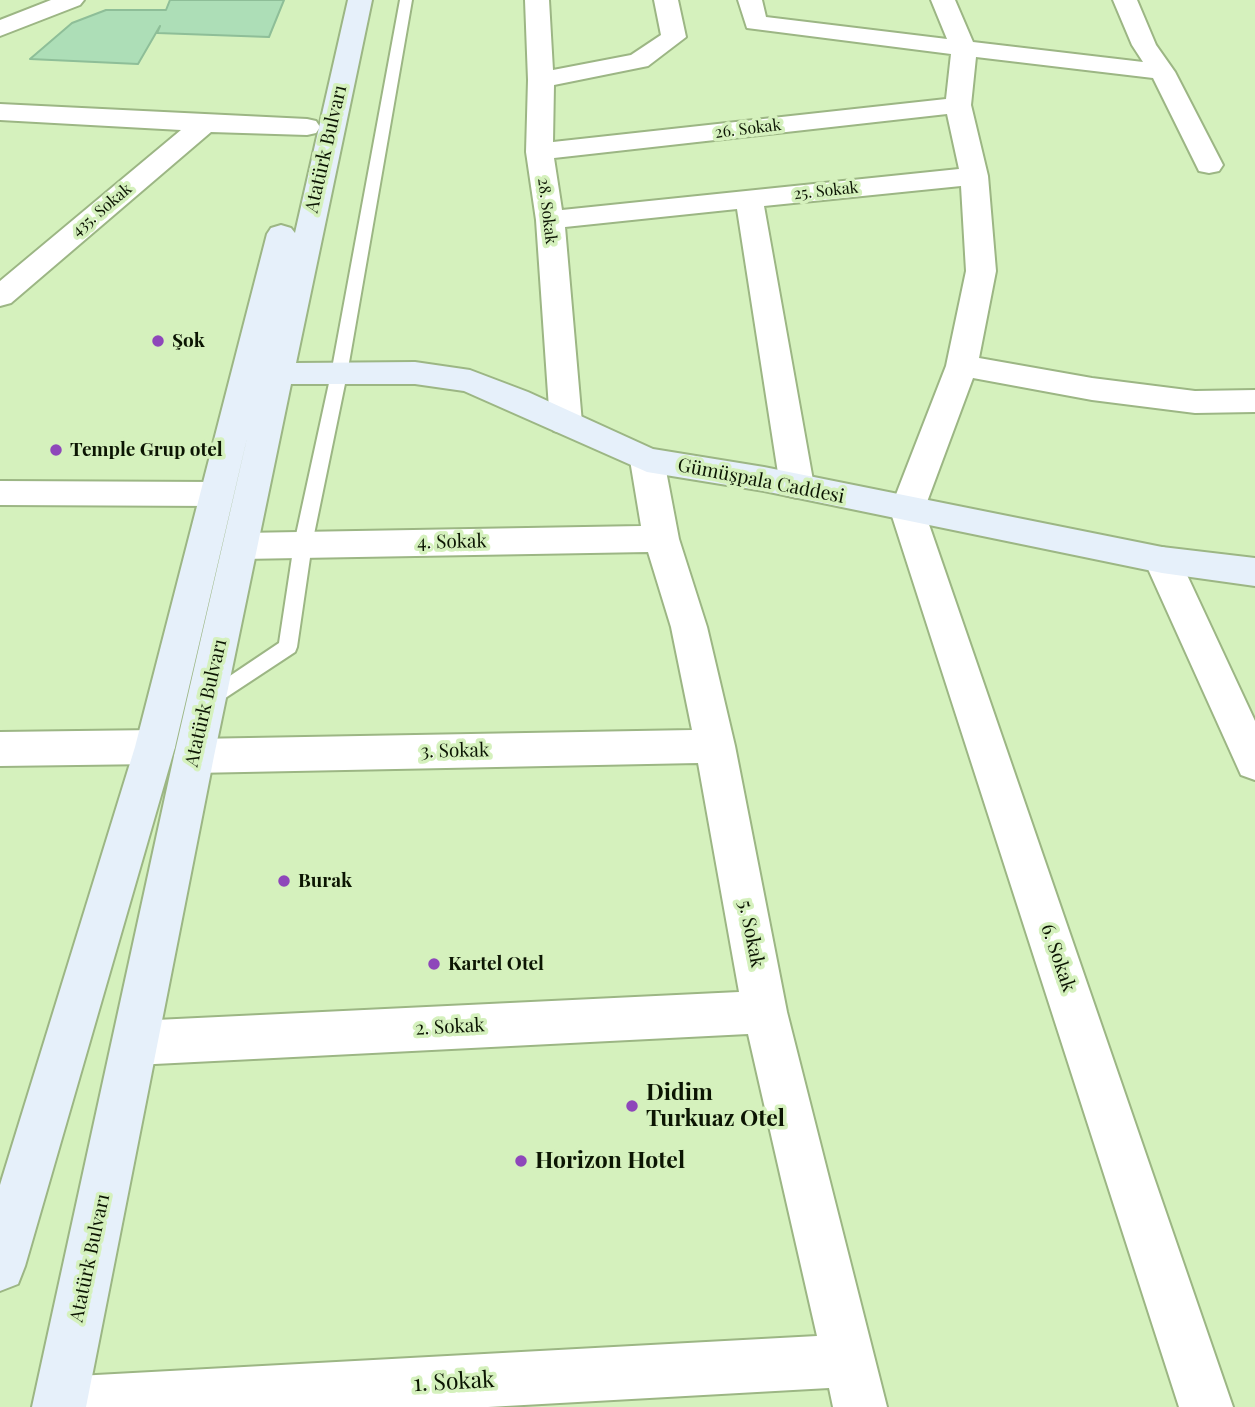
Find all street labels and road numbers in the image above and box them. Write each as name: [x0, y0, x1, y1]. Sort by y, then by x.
street label: Atatürk Bulvarı: [300, 83, 352, 215]
street label: 26. Sokak: [714, 115, 782, 143]
street label: 28. Sokak: [533, 177, 561, 245]
street label: 25. Sokak: [793, 178, 859, 204]
street label: 435. Sokak: [68, 179, 136, 241]
street label: Gümüşpala Caddesi: [676, 454, 846, 508]
street label: 4. Sokak: [417, 530, 487, 554]
street label: Atatürk Bulvarı: [180, 637, 232, 769]
street label: 3. Sokak: [420, 739, 490, 763]
street label: 5. Sokak: [733, 898, 769, 970]
street label: 6. Sokak: [1036, 921, 1080, 995]
street label: 2. Sokak: [415, 1014, 485, 1040]
street label: Atatürk Bulvarı: [65, 1192, 115, 1324]
street label: 1. Sokak: [413, 1366, 495, 1398]

